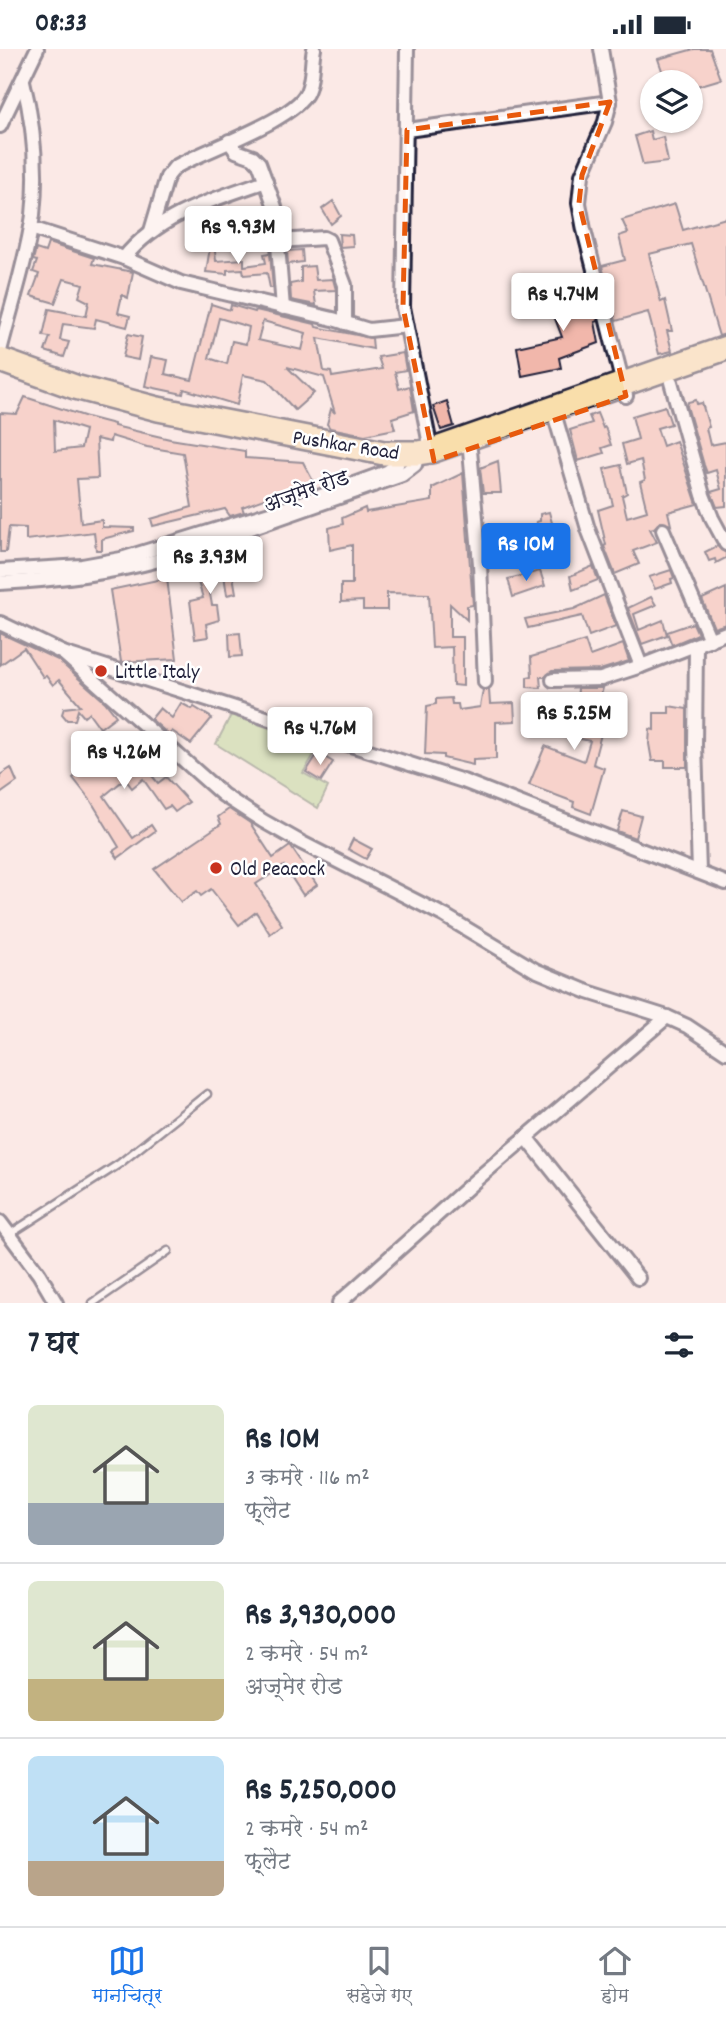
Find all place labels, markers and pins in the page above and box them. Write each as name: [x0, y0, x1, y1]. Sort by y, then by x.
pin: Rs 9.93M: [166, 207, 310, 266]
pin: Rs 4.74M: [491, 273, 635, 333]
pin: Rs 10M: [469, 524, 583, 583]
pin: Rs 3.93M: [138, 537, 282, 596]
place label: Little Italy: [115, 659, 200, 689]
marker: Little Italy: [93, 663, 109, 679]
pin: Rs 5.25M: [502, 693, 646, 752]
pin: Rs 4.76M: [248, 707, 392, 767]
pin: Rs 4.26M: [52, 731, 196, 791]
place label: Old Peacock: [230, 856, 325, 886]
marker: Old Peacock: [208, 860, 224, 876]

